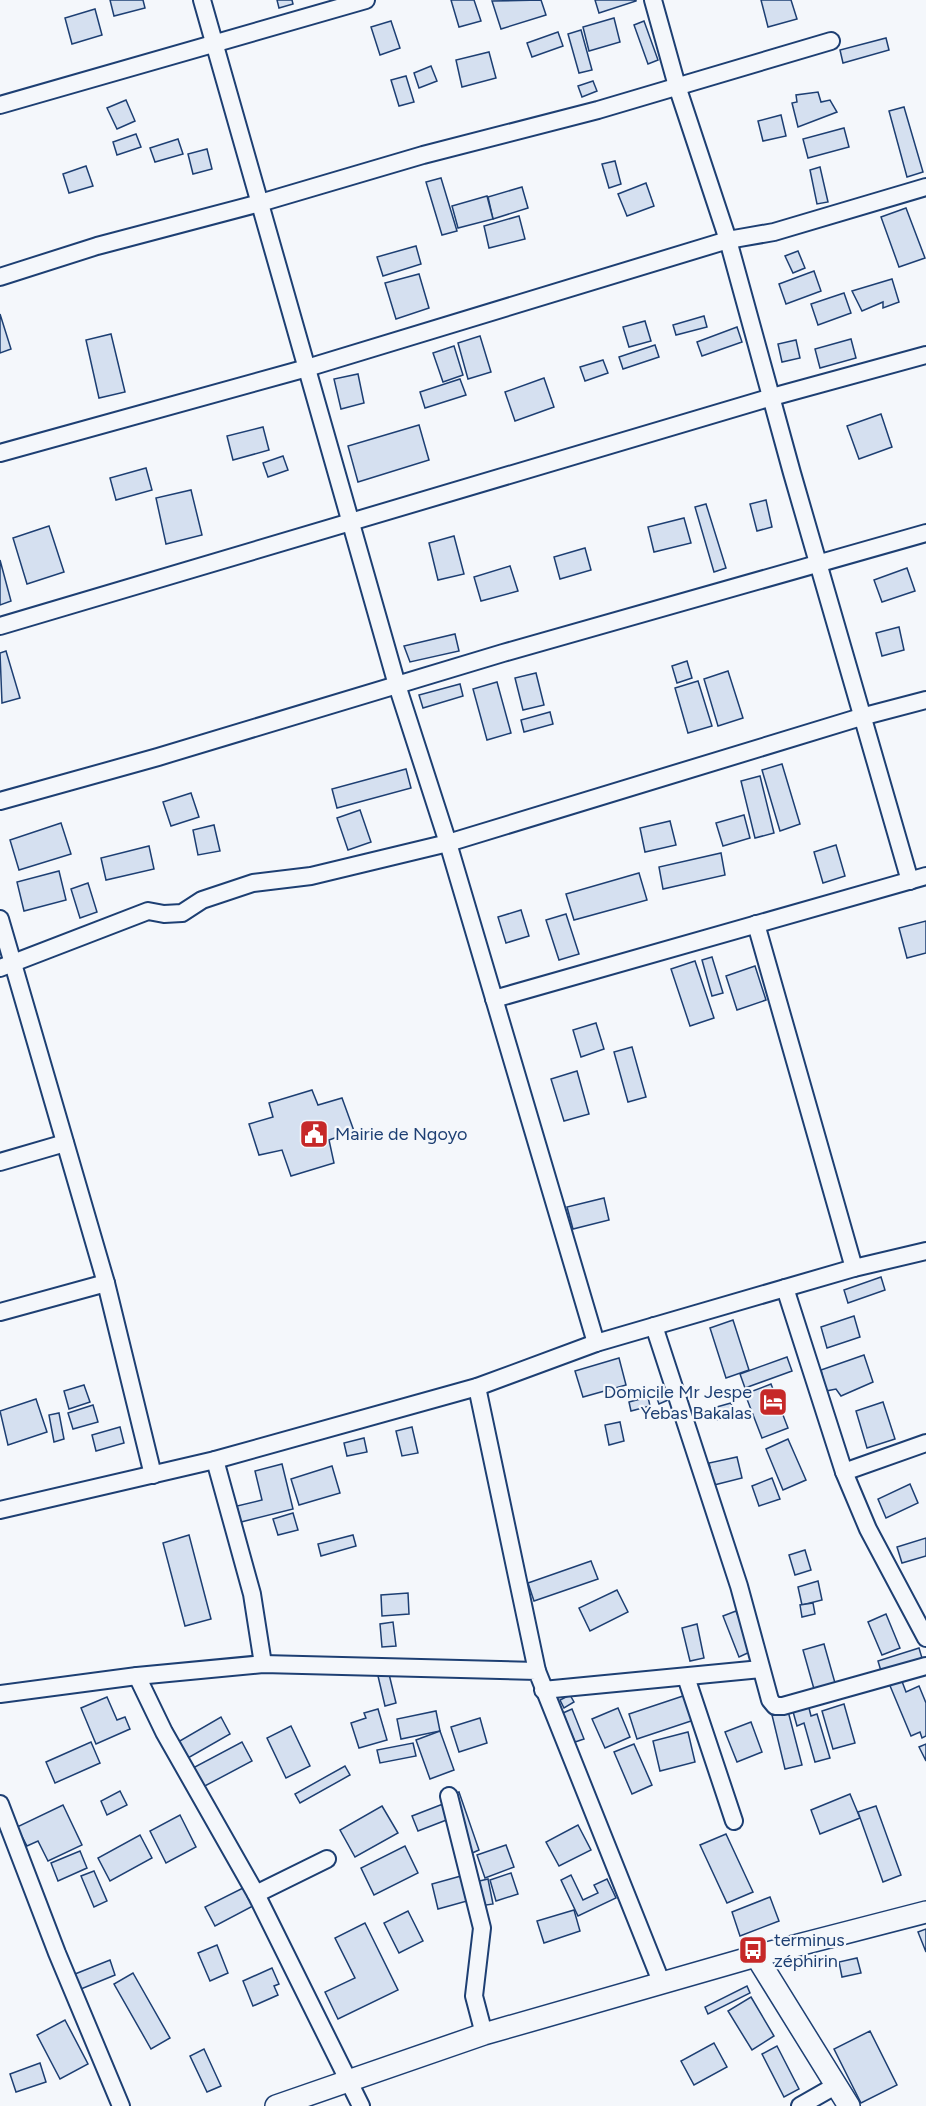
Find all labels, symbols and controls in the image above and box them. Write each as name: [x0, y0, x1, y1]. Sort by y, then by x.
public building icon: Mairie de Ngoyo: [298, 1118, 330, 1150]
place label: Mairie de Ngoyo: [335, 1123, 467, 1145]
place label: Domicile Mr Jespe Yebas Bakalas: [604, 1381, 752, 1424]
hotel icon: Domicile Mr Jespe Yebas Bakalas: [757, 1386, 789, 1418]
place label: terminus zéphirin: [774, 1929, 845, 1972]
bus stop icon: terminus zéphirin: [737, 1934, 769, 1966]

